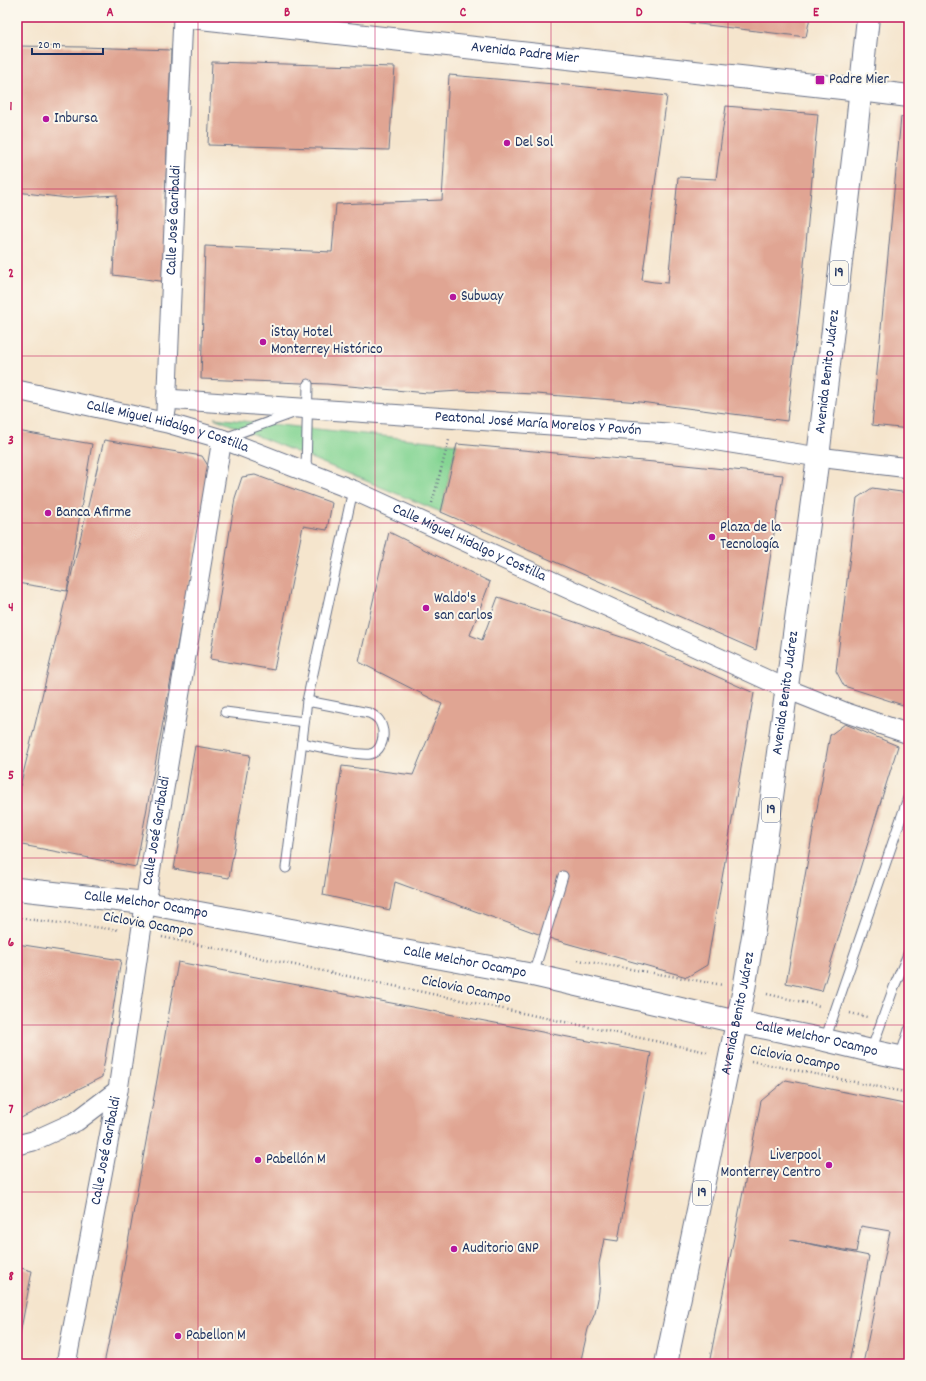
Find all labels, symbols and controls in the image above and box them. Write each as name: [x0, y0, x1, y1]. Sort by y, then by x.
text: A: [106, 4, 114, 23]
text: B: [284, 4, 290, 23]
text: C: [460, 4, 467, 23]
text: D: [636, 4, 643, 23]
text: E: [813, 4, 820, 23]
scale bar: [32, 30, 103, 56]
text: 20 m: [38, 37, 61, 54]
street label: Avenida Padre Mier: [470, 37, 581, 70]
place label: Padre Mier: [829, 69, 890, 91]
marker: Padre Mier: [814, 74, 826, 86]
text: 1: [10, 98, 13, 117]
place label: Inbursa: [54, 108, 98, 130]
marker: Inbursa: [41, 114, 51, 124]
place label: Del Sol: [515, 132, 554, 154]
marker: Del Sol: [502, 138, 512, 148]
street label: Calle José Garibaldi: [161, 165, 188, 276]
road number: 19: [830, 261, 848, 285]
text: 2: [8, 265, 14, 284]
place label: Subway: [461, 286, 504, 308]
marker: Subway: [448, 292, 458, 302]
street label: Avenida Benito Juárez: [810, 308, 846, 435]
place label: iStay Hotel Monterrey Histórico: [271, 322, 383, 361]
marker: iStay Hotel Monterrey Histórico: [258, 337, 268, 347]
street label: Calle Miguel Hidalgo y Costilla: [84, 395, 253, 460]
street label: Peatonal José María Morelos Y Pavón: [434, 406, 642, 442]
text: 3: [8, 432, 14, 451]
street label: Calle Miguel Hidalgo y Costilla: [388, 498, 550, 588]
place label: Banca Afirme: [56, 502, 132, 524]
marker: Banca Afirme: [43, 508, 53, 518]
place label: Plaza de la Tecnología: [720, 517, 782, 556]
marker: Plaza de la Tecnología: [707, 532, 717, 542]
place label: Waldo's san carlos: [434, 588, 493, 627]
text: 4: [8, 599, 14, 618]
marker: Waldo's san carlos: [421, 603, 431, 613]
street label: Avenida Benito Juárez: [767, 629, 805, 756]
text: 5: [8, 767, 14, 786]
street label: Calle José Garibaldi: [137, 775, 177, 887]
road number: 19: [762, 798, 780, 822]
street label: Calle Melchor Ocampo: [83, 885, 210, 925]
street label: Ciclovia Ocampo: [101, 906, 195, 944]
text: 6: [8, 934, 15, 953]
street label: Calle Melchor Ocampo: [401, 940, 528, 985]
street label: Avenida Benito Juárez: [715, 950, 761, 1077]
street label: Ciclovia Ocampo: [419, 970, 513, 1010]
street label: Calle Melchor Ocampo: [753, 1015, 880, 1063]
street label: Ciclovia Ocampo: [748, 1039, 842, 1079]
street label: Calle José Garibaldi: [85, 1095, 128, 1207]
text: 7: [9, 1101, 14, 1120]
place label: Liverpool Monterrey Centro: [721, 1145, 821, 1184]
place label: Pabellón M: [266, 1149, 326, 1171]
marker: Pabellón M: [253, 1155, 263, 1165]
marker: Liverpool Monterrey Centro: [824, 1160, 834, 1170]
road number: 19: [693, 1181, 711, 1205]
place label: Auditorio GNP: [462, 1238, 539, 1260]
marker: Auditorio GNP: [449, 1244, 459, 1254]
text: 8: [8, 1268, 14, 1287]
place label: Pabellon M: [186, 1325, 246, 1347]
marker: Pabellon M: [173, 1331, 183, 1341]

